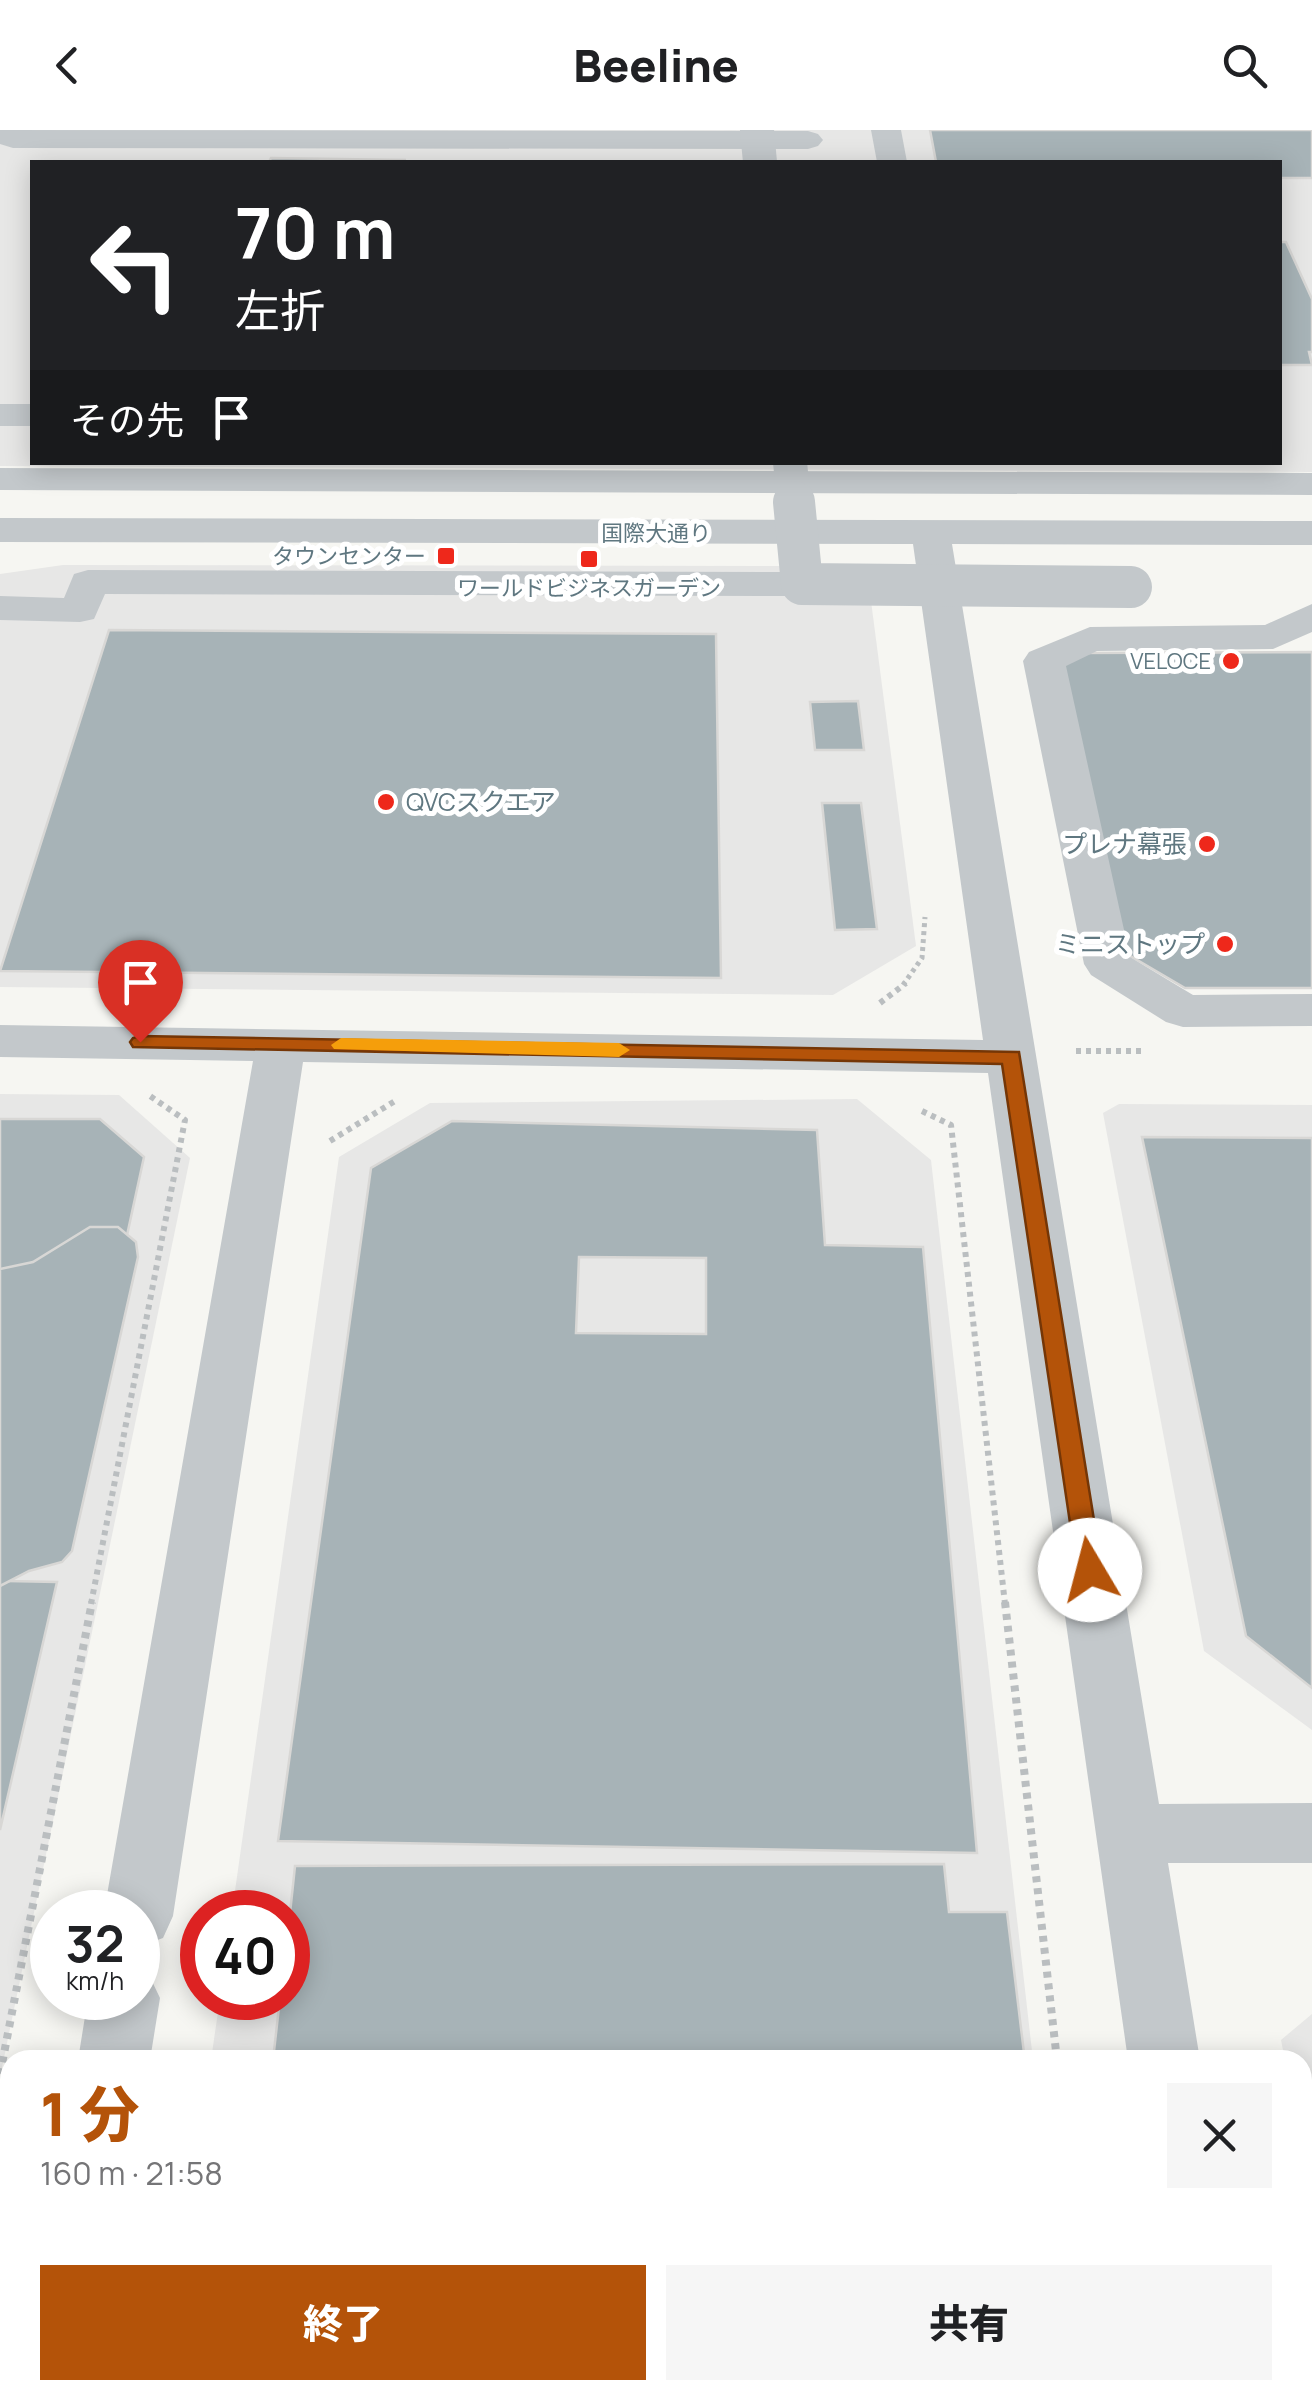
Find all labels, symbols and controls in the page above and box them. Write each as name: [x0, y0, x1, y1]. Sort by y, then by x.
text: Beeline: [573, 34, 739, 96]
icon: back: [40, 38, 95, 93]
icon: search: [1217, 38, 1272, 93]
text: 70 m: [235, 184, 395, 280]
icon: left: [70, 200, 200, 330]
text: 左折: [235, 279, 325, 341]
icon: arrive: [204, 390, 259, 445]
text: その先: [70, 393, 184, 445]
street label: 国際大通り: [601, 518, 711, 548]
place label: タウンセンター: [272, 541, 426, 571]
marker: タウンセンター: [435, 545, 457, 567]
marker: ワールドビジネスガーデン: [578, 548, 600, 570]
place label: ワールドビジネスガーデン: [457, 573, 721, 603]
place label: VELOCE: [1130, 646, 1211, 676]
marker: VELOCE: [1220, 650, 1242, 672]
place label: QVCスクエア: [406, 784, 556, 819]
marker: QVCスクエア: [375, 791, 397, 813]
place label: プレナ幕張: [1062, 826, 1187, 861]
marker: プレナ幕張: [1196, 833, 1218, 855]
place label: ミニストップ: [1055, 926, 1205, 961]
marker: ミニストップ: [1214, 933, 1236, 955]
pin: [98, 940, 183, 1043]
icon: arrive: [113, 955, 168, 1010]
position arrow: [1038, 1518, 1142, 1622]
speed limit sign: 40: [180, 1890, 310, 2020]
text: 32: [66, 1909, 124, 1977]
text: km/h: [66, 1963, 124, 1998]
text: 1 分: [40, 2072, 139, 2154]
button: close: [1167, 2083, 1272, 2188]
text: 160 m · 21:58: [40, 2151, 223, 2195]
button: 終了: [40, 2265, 646, 2380]
button: 共有: [666, 2265, 1272, 2380]

